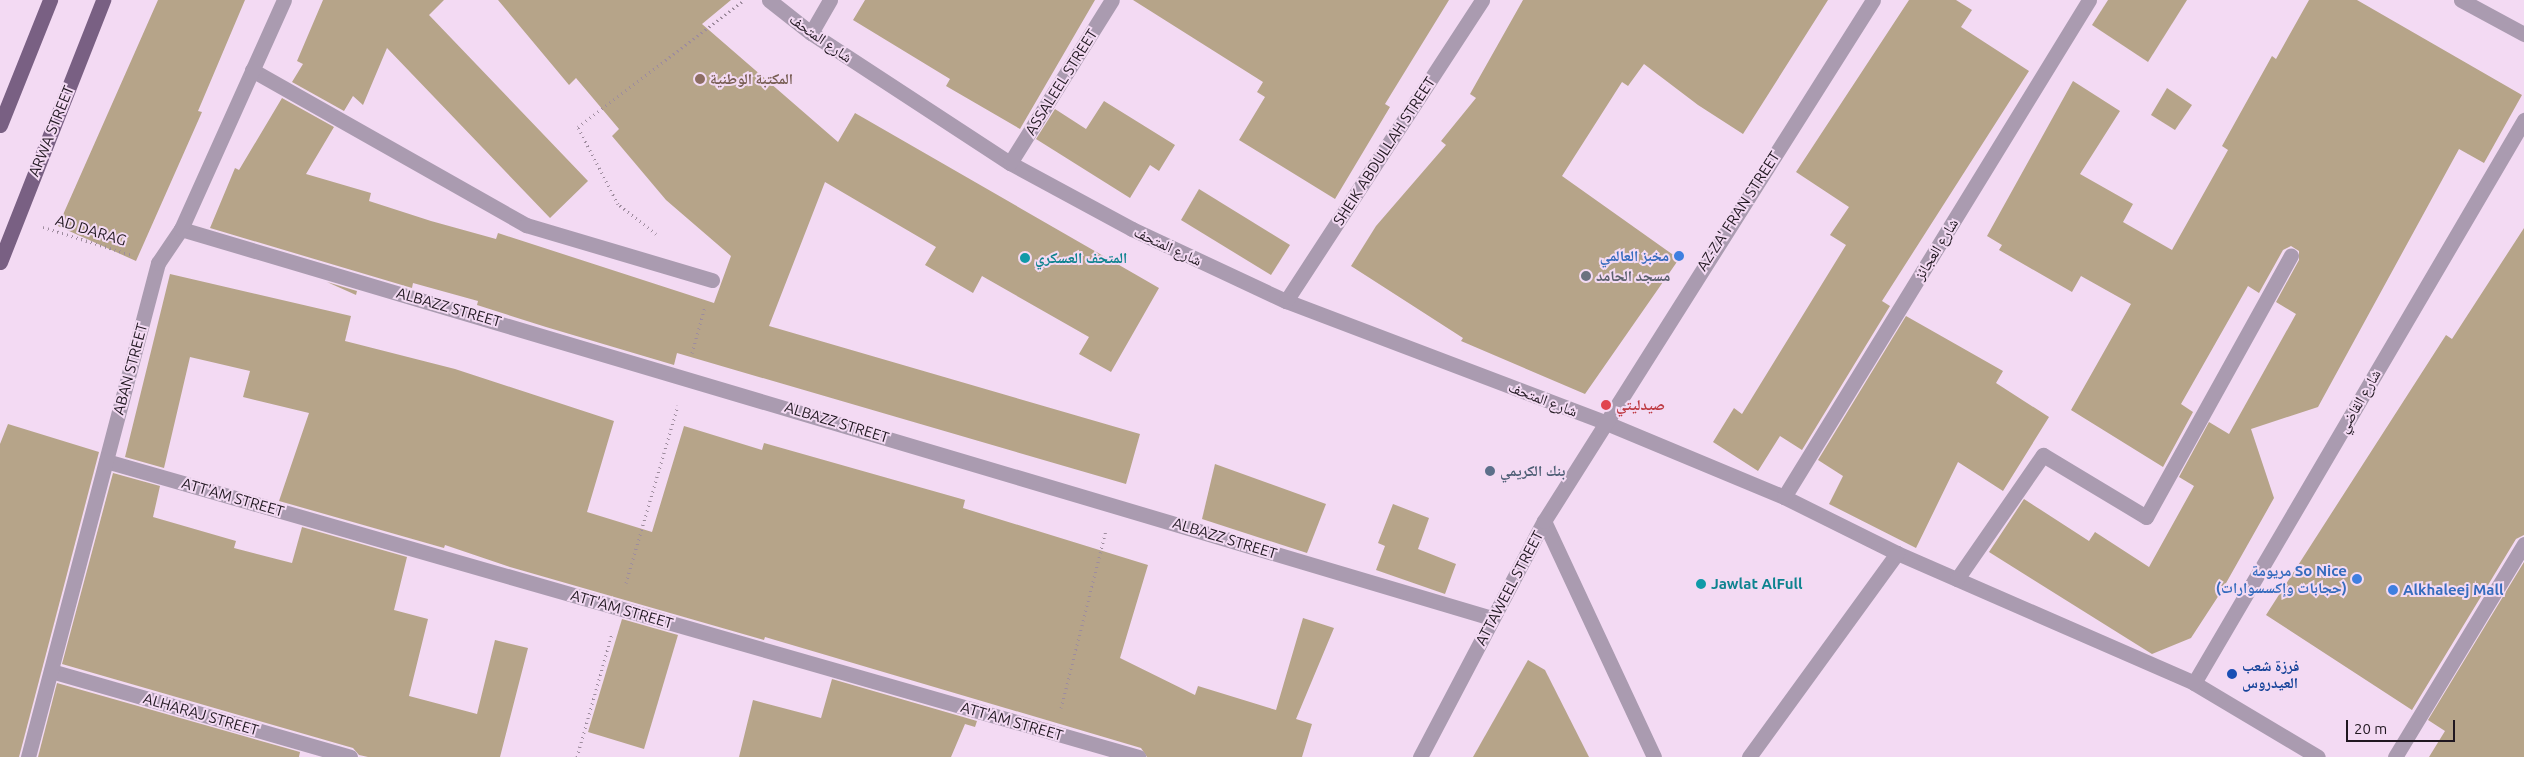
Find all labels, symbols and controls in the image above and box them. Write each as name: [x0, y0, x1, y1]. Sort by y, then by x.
street label: شارع المتحف: [786, 10, 856, 66]
street label: ASSALEEL STREET: [1021, 26, 1101, 138]
place label: المكتبة الوطنية: [710, 70, 793, 88]
marker: المكتبة الوطنية: [694, 73, 706, 85]
street label: SHEIK ABDULLAH STREET: [1329, 73, 1439, 229]
street label: ARWA STREET: [25, 83, 77, 179]
street label: AZ-ZA' FRAN STREET: [1693, 148, 1783, 274]
street label: AD DARAG: [53, 211, 129, 249]
street label: شارع العجائز: [1910, 215, 1962, 283]
street label: شارع المتحف: [1131, 223, 1205, 269]
place label: مخبز العالمي: [1600, 247, 1669, 265]
place label: المتحف العسكري: [1035, 249, 1127, 267]
marker: مخبز العالمي: [1673, 250, 1685, 262]
marker: المتحف العسكري: [1019, 252, 1031, 264]
place label: مسجد الحامد: [1596, 267, 1670, 285]
marker: مسجد الحامد: [1580, 270, 1592, 282]
street label: ALBAZZ STREET: [395, 283, 503, 331]
street label: ABAN STREET: [109, 321, 151, 417]
street label: شارع القاضي: [2334, 366, 2384, 436]
street label: شارع المتحف: [1506, 378, 1580, 420]
place label: صيدليتي: [1616, 396, 1665, 414]
street label: ALBAZZ STREET: [783, 398, 891, 446]
marker: صيدليتي: [1600, 399, 1612, 411]
place label: بنك الكريمي: [1500, 462, 1565, 480]
marker: بنك الكريمي: [1484, 465, 1496, 477]
street label: ATT'AM STREET: [180, 474, 286, 520]
street label: ALBAZZ STREET: [1171, 514, 1279, 562]
street label: ATTAWEEL STREET: [1471, 528, 1547, 648]
place label: مريومة So Nice (حجابات وإكسسوارات): [2216, 561, 2347, 596]
marker: مريومة So Nice (حجابات وإكسسوارات): [2351, 573, 2363, 585]
place label: Jawlat AlFull: [1711, 575, 1803, 593]
marker: Jawlat AlFull: [1695, 578, 1707, 590]
place label: Alkhaleej Mall: [2403, 581, 2504, 599]
marker: Alkhaleej Mall: [2387, 584, 2399, 596]
street label: ATT'AM STREET: [569, 586, 675, 632]
place label: فرزة شعب العيدروس: [2242, 656, 2299, 691]
marker: فرزة شعب العيدروس: [2226, 668, 2238, 680]
street label: ALHARAJ STREET: [141, 689, 261, 739]
street label: ATT'AM STREET: [959, 698, 1065, 744]
scale bar: [2349, 710, 2458, 742]
text: 20 m: [2354, 720, 2387, 737]

